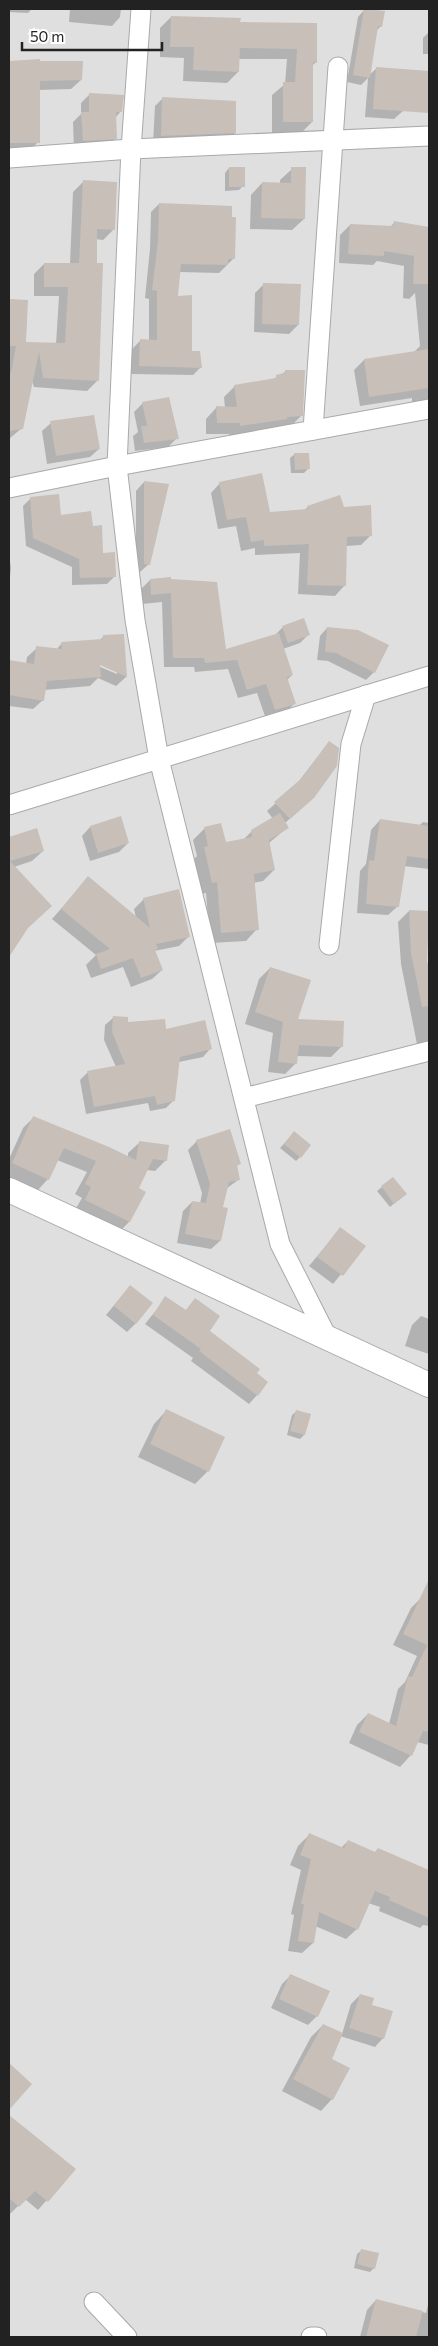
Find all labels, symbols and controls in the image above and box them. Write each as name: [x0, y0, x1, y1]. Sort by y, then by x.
scale bar: [22, 20, 162, 52]
text: 50 m: [30, 27, 64, 45]

